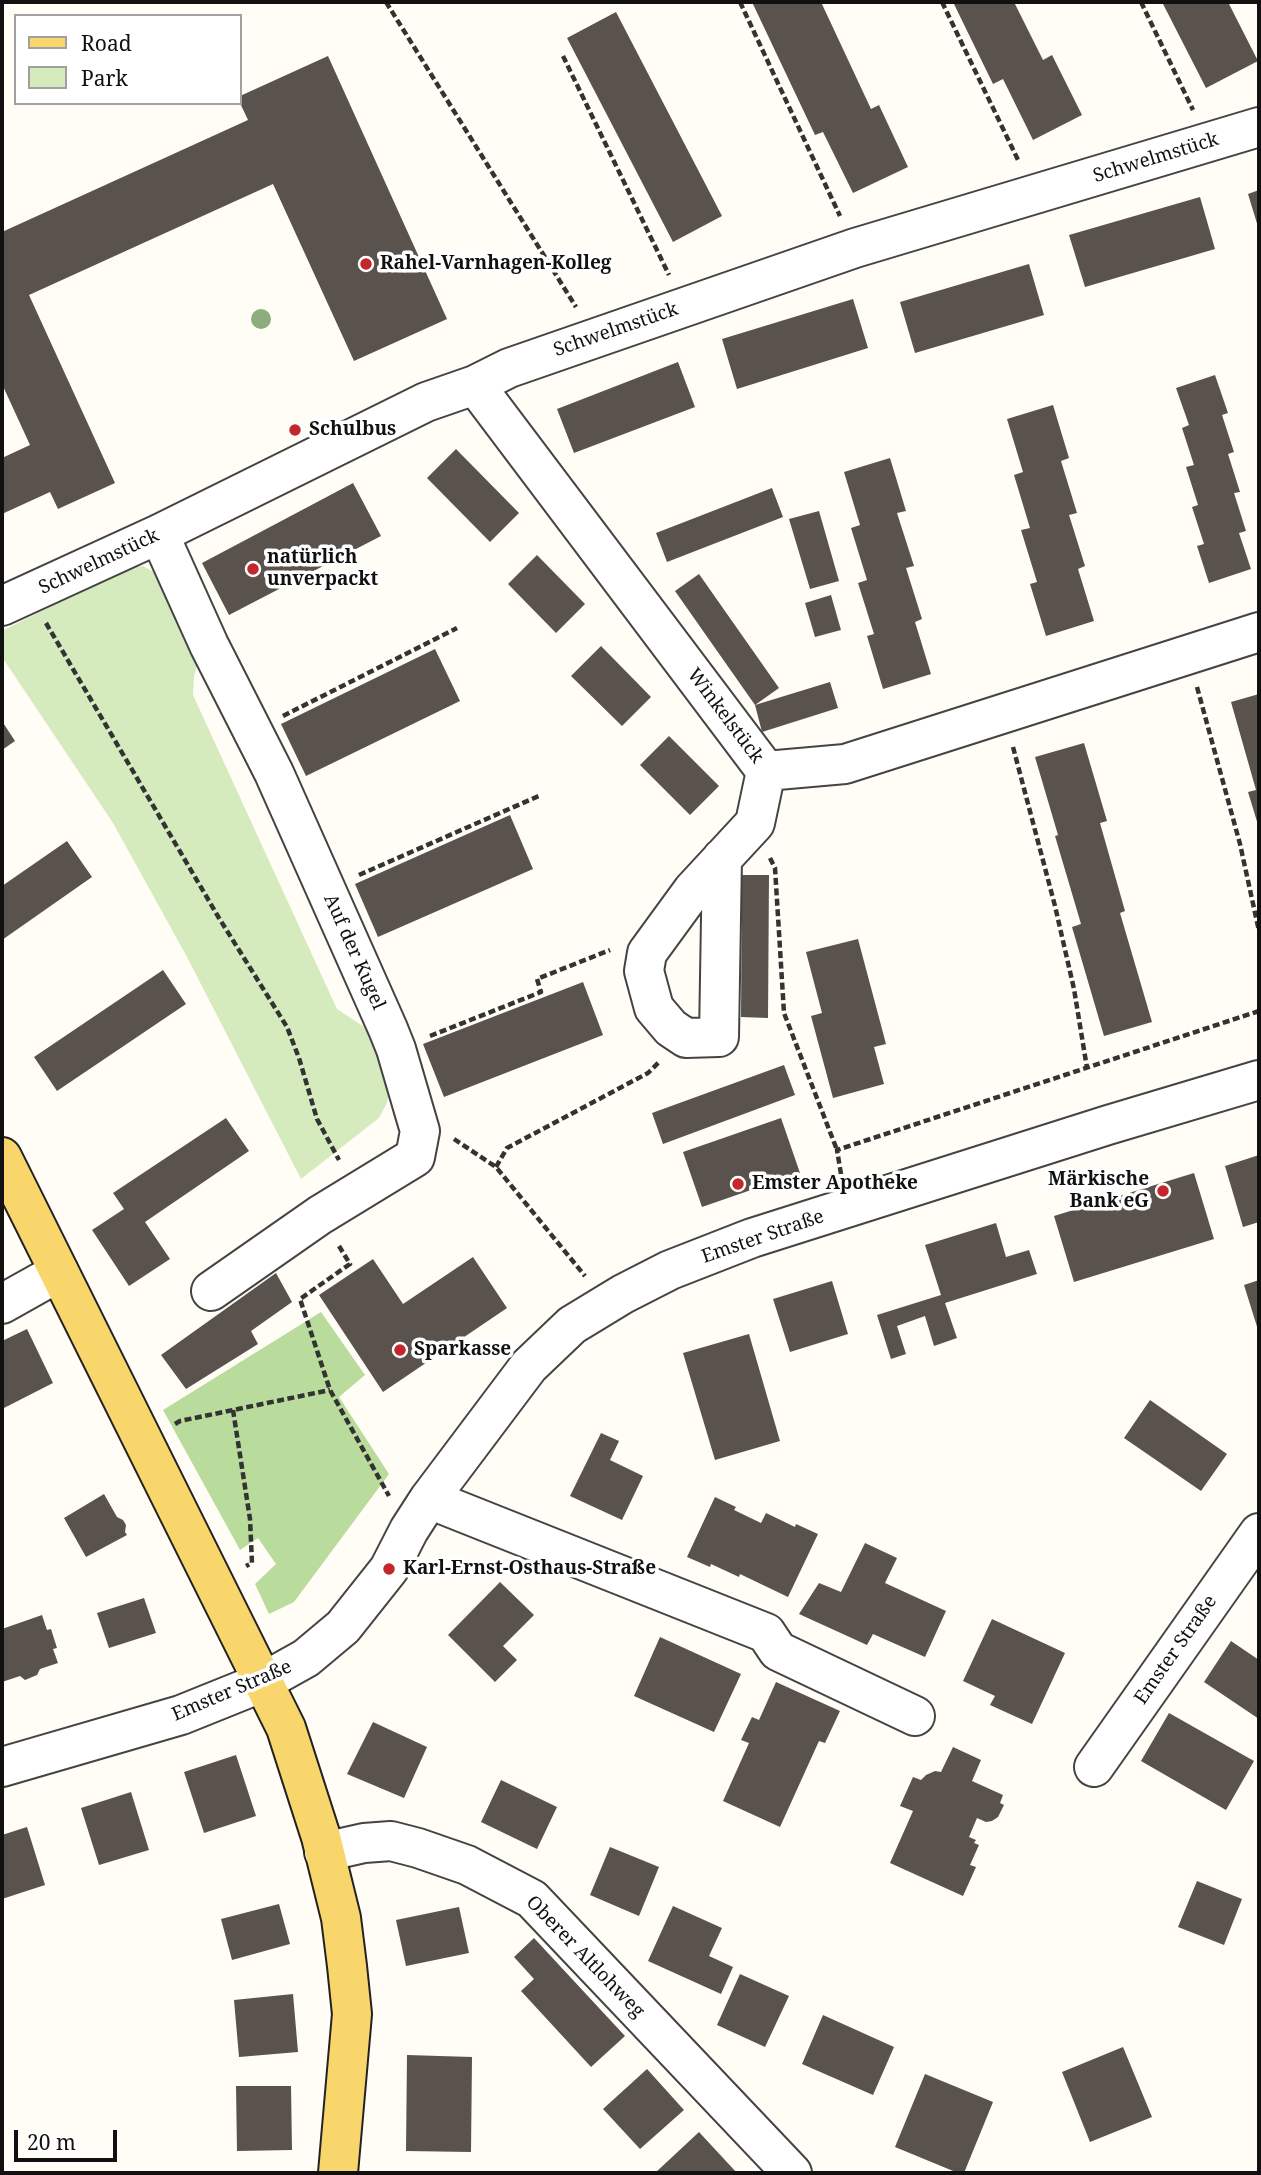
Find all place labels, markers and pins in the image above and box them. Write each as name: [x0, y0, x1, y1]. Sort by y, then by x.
place label: Rahel-Varnhagen-Kolleg: [380, 253, 611, 275]
marker: Rahel-Varnhagen-Kolleg: [358, 256, 374, 272]
place label: Schulbus: [309, 419, 396, 441]
marker: Schulbus: [287, 422, 303, 438]
place label: natürlich unverpackt: [267, 547, 378, 591]
marker: natürlich unverpackt: [245, 561, 261, 577]
place label: Märkische Bank eG: [1048, 1169, 1149, 1213]
place label: Emster Apotheke: [752, 1173, 918, 1195]
marker: Emster Apotheke: [730, 1176, 746, 1192]
marker: Märkische Bank eG: [1155, 1183, 1171, 1199]
place label: Sparkasse: [414, 1339, 511, 1361]
marker: Sparkasse: [392, 1342, 408, 1358]
place label: Karl-Ernst-Osthaus-Straße: [403, 1558, 656, 1580]
marker: Karl-Ernst-Osthaus-Straße: [381, 1561, 397, 1577]

